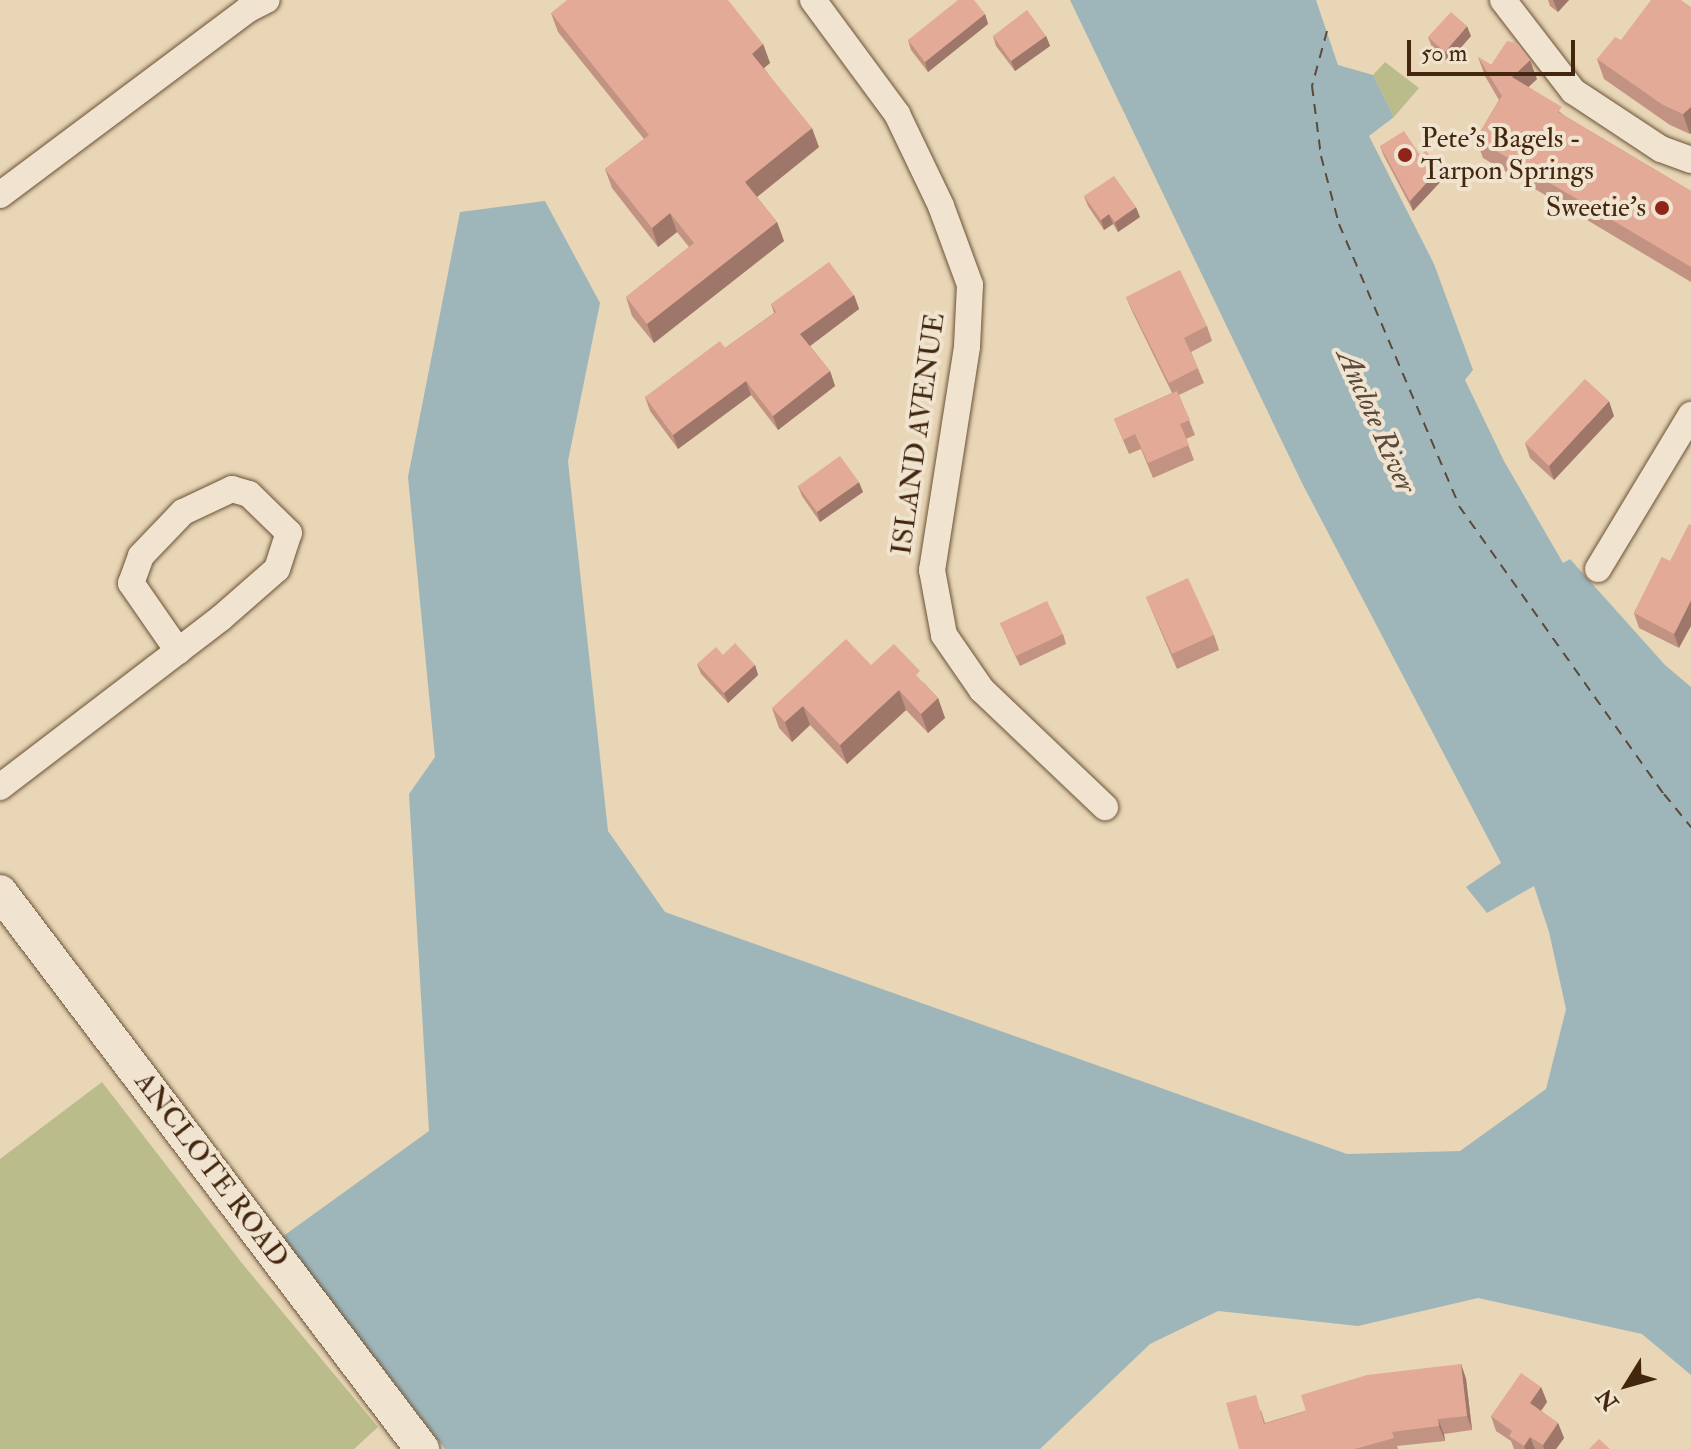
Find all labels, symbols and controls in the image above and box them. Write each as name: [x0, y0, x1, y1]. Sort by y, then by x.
scale bar: [1411, 24, 1579, 74]
text: 50 m: [1421, 38, 1467, 69]
place label: Pete's Bagels - Tarpon Springs: [1421, 122, 1594, 188]
marker: Pete's Bagels - Tarpon Springs: [1396, 146, 1414, 164]
place label: Sweetie's: [1546, 191, 1646, 225]
marker: Sweetie's: [1653, 199, 1671, 217]
street label: ISLAND AVENUE: [885, 311, 953, 557]
water label: Anclote River: [1328, 343, 1424, 499]
street label: ANCLOTE ROAD: [127, 1066, 295, 1274]
north arrow: [1587, 1345, 1667, 1425]
text: N: [1591, 1383, 1625, 1416]

